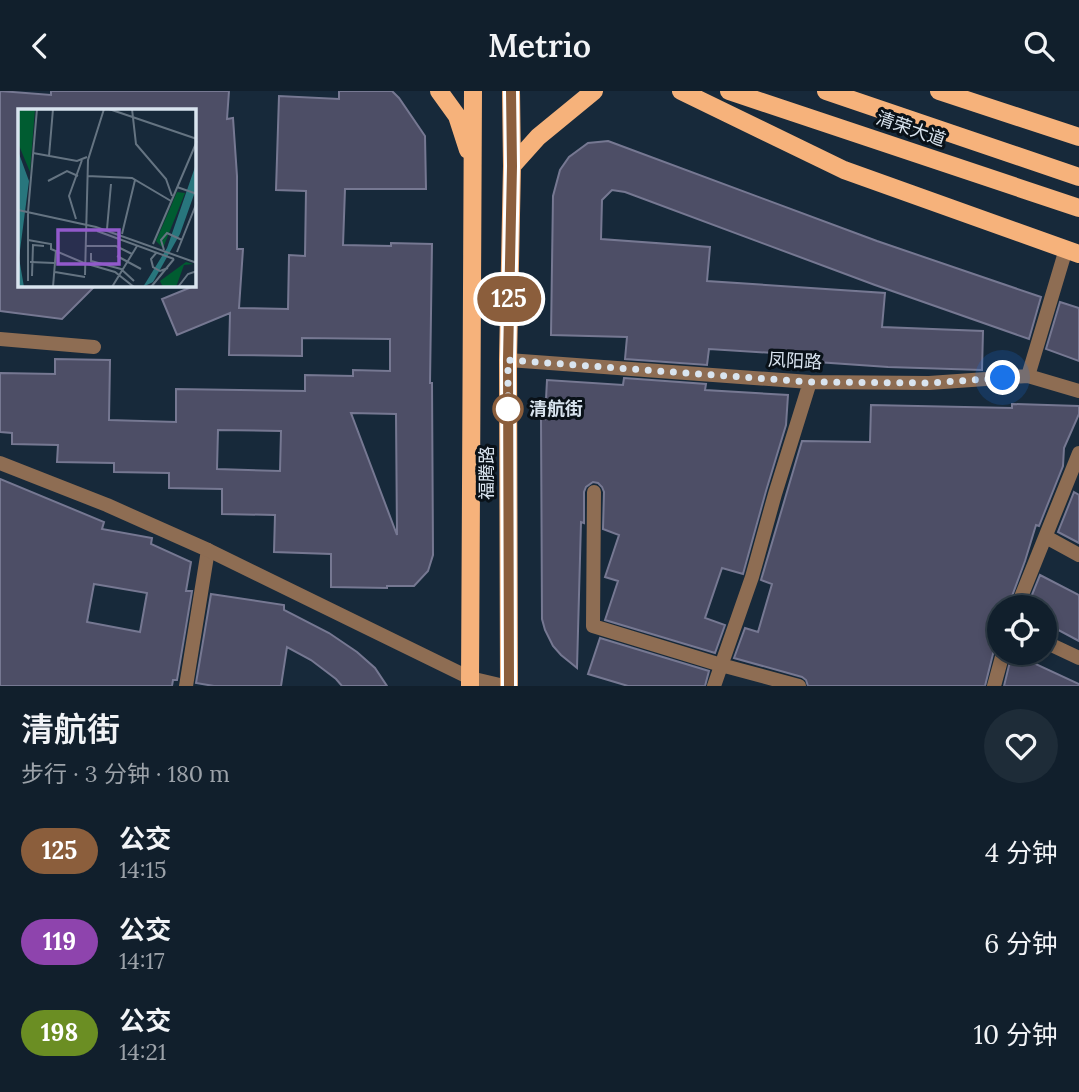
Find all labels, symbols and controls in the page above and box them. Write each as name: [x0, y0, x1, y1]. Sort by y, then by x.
text: Metrio: [488, 25, 591, 66]
icon: back: [21, 27, 59, 65]
icon: search: [1020, 27, 1058, 65]
street label: 清荣大道: [873, 106, 949, 151]
inset map: [18, 109, 196, 287]
line badge: 125: [469, 276, 549, 322]
text: 125: [491, 283, 527, 314]
street label: 凤阳路: [767, 348, 823, 373]
your location: [985, 360, 1020, 395]
marker: 清航街: [493, 394, 523, 424]
place label: 清航街: [529, 397, 583, 420]
street label: 福腾路: [475, 446, 498, 500]
map controls: [987, 595, 1057, 665]
button: locate: [987, 595, 1057, 665]
text: 清航街: [21, 708, 120, 750]
button: heart: [984, 709, 1058, 783]
text: 步行 · 3 分钟 · 180 m: [21, 759, 230, 788]
text: 公交: [119, 822, 171, 855]
text: 125: [42, 835, 77, 866]
text: 4 分钟: [985, 836, 1058, 869]
text: 14:15: [119, 855, 167, 884]
text: 公交: [119, 913, 171, 946]
text: 119: [43, 926, 76, 957]
text: 6 分钟: [984, 927, 1058, 960]
text: 14:17: [119, 946, 165, 975]
text: 公交: [119, 1004, 171, 1037]
text: 198: [41, 1017, 78, 1048]
text: 10 分钟: [974, 1018, 1058, 1051]
text: 14:21: [119, 1037, 166, 1066]

